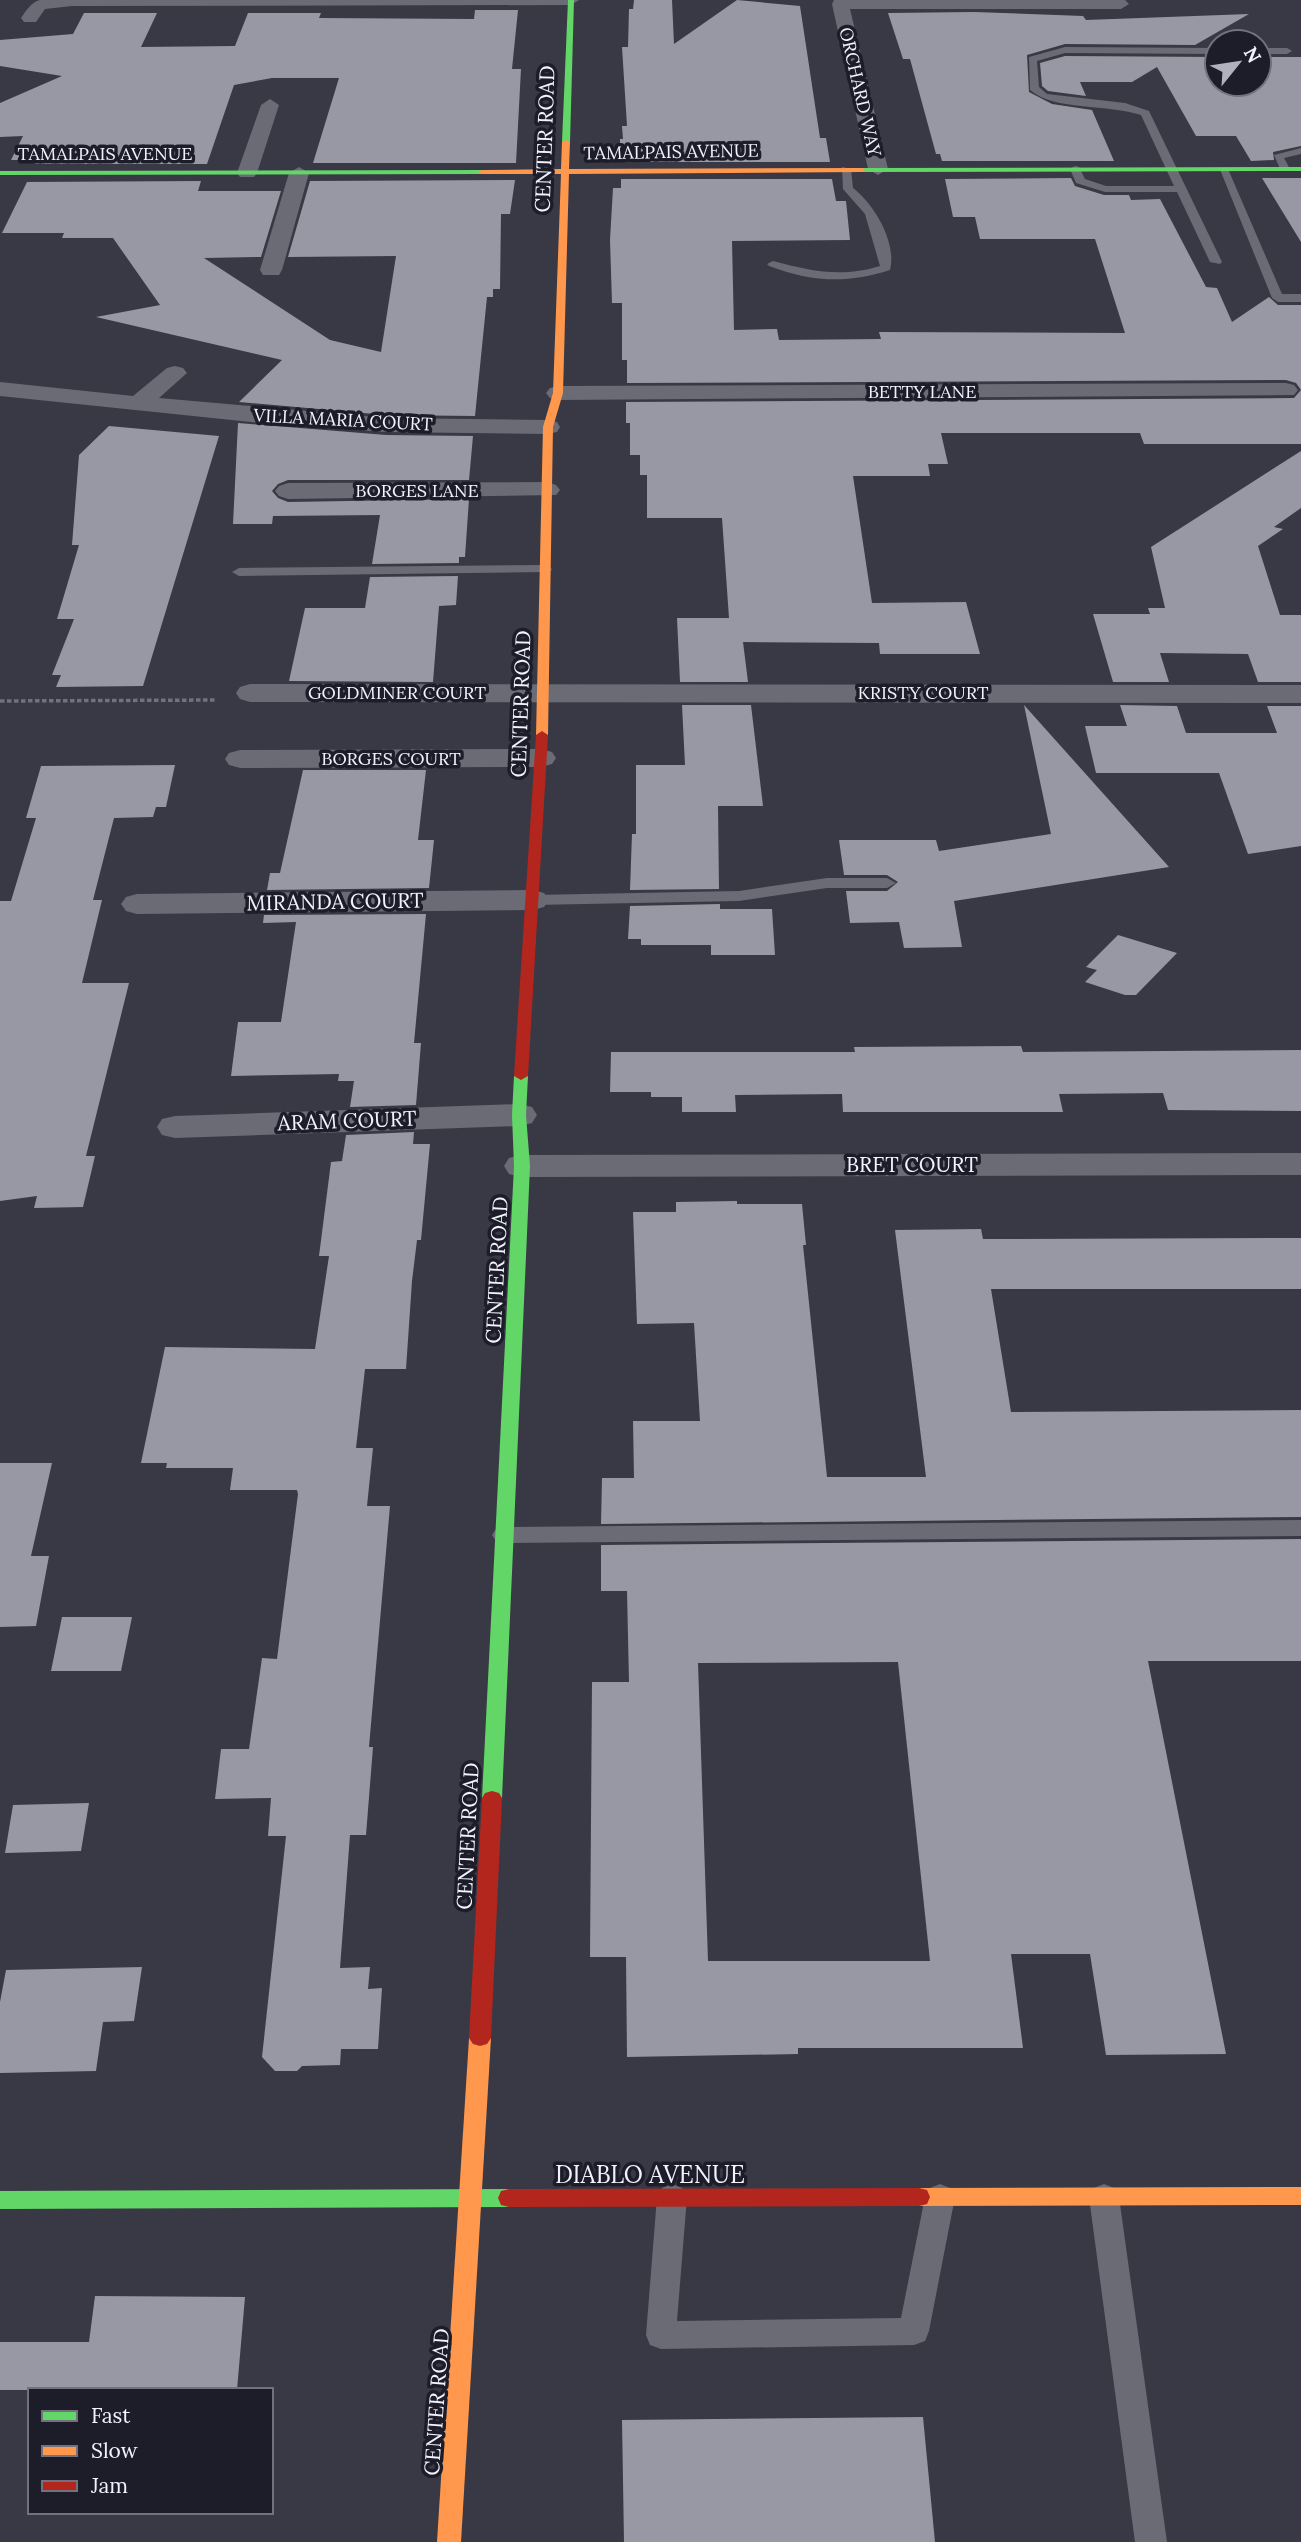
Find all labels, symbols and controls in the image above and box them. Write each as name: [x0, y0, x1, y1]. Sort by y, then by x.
street label: ORCHARD WAY: [834, 25, 887, 159]
north arrow: [1203, 28, 1273, 98]
text: N: [1239, 42, 1267, 67]
street label: CENTER ROAD: [528, 65, 561, 213]
street label: TAMALPAIS AVENUE: [583, 138, 759, 165]
street label: TAMALPAIS AVENUE: [17, 142, 193, 165]
street label: BETTY LANE: [868, 380, 976, 403]
street label: VILLA MARIA COURT: [252, 403, 434, 436]
street label: BORGES LANE: [355, 479, 479, 502]
street label: CENTER ROAD: [504, 630, 537, 778]
street label: GOLDMINER COURT: [308, 681, 486, 704]
street label: KRISTY COURT: [857, 681, 989, 704]
street label: BORGES COURT: [321, 747, 461, 770]
street label: MIRANDA COURT: [246, 886, 424, 917]
street label: ARAM COURT: [276, 1105, 417, 1136]
street label: BRET COURT: [846, 1151, 978, 1178]
street label: CENTER ROAD: [479, 1196, 514, 1344]
street label: CENTER ROAD: [450, 1762, 485, 1910]
street label: DIABLO AVENUE: [555, 2159, 745, 2190]
street label: CENTER ROAD: [418, 2328, 455, 2476]
legend: [28, 2388, 273, 2514]
text: Fast: [91, 2402, 131, 2429]
text: Slow: [91, 2437, 138, 2464]
text: Jam: [90, 2472, 128, 2499]

